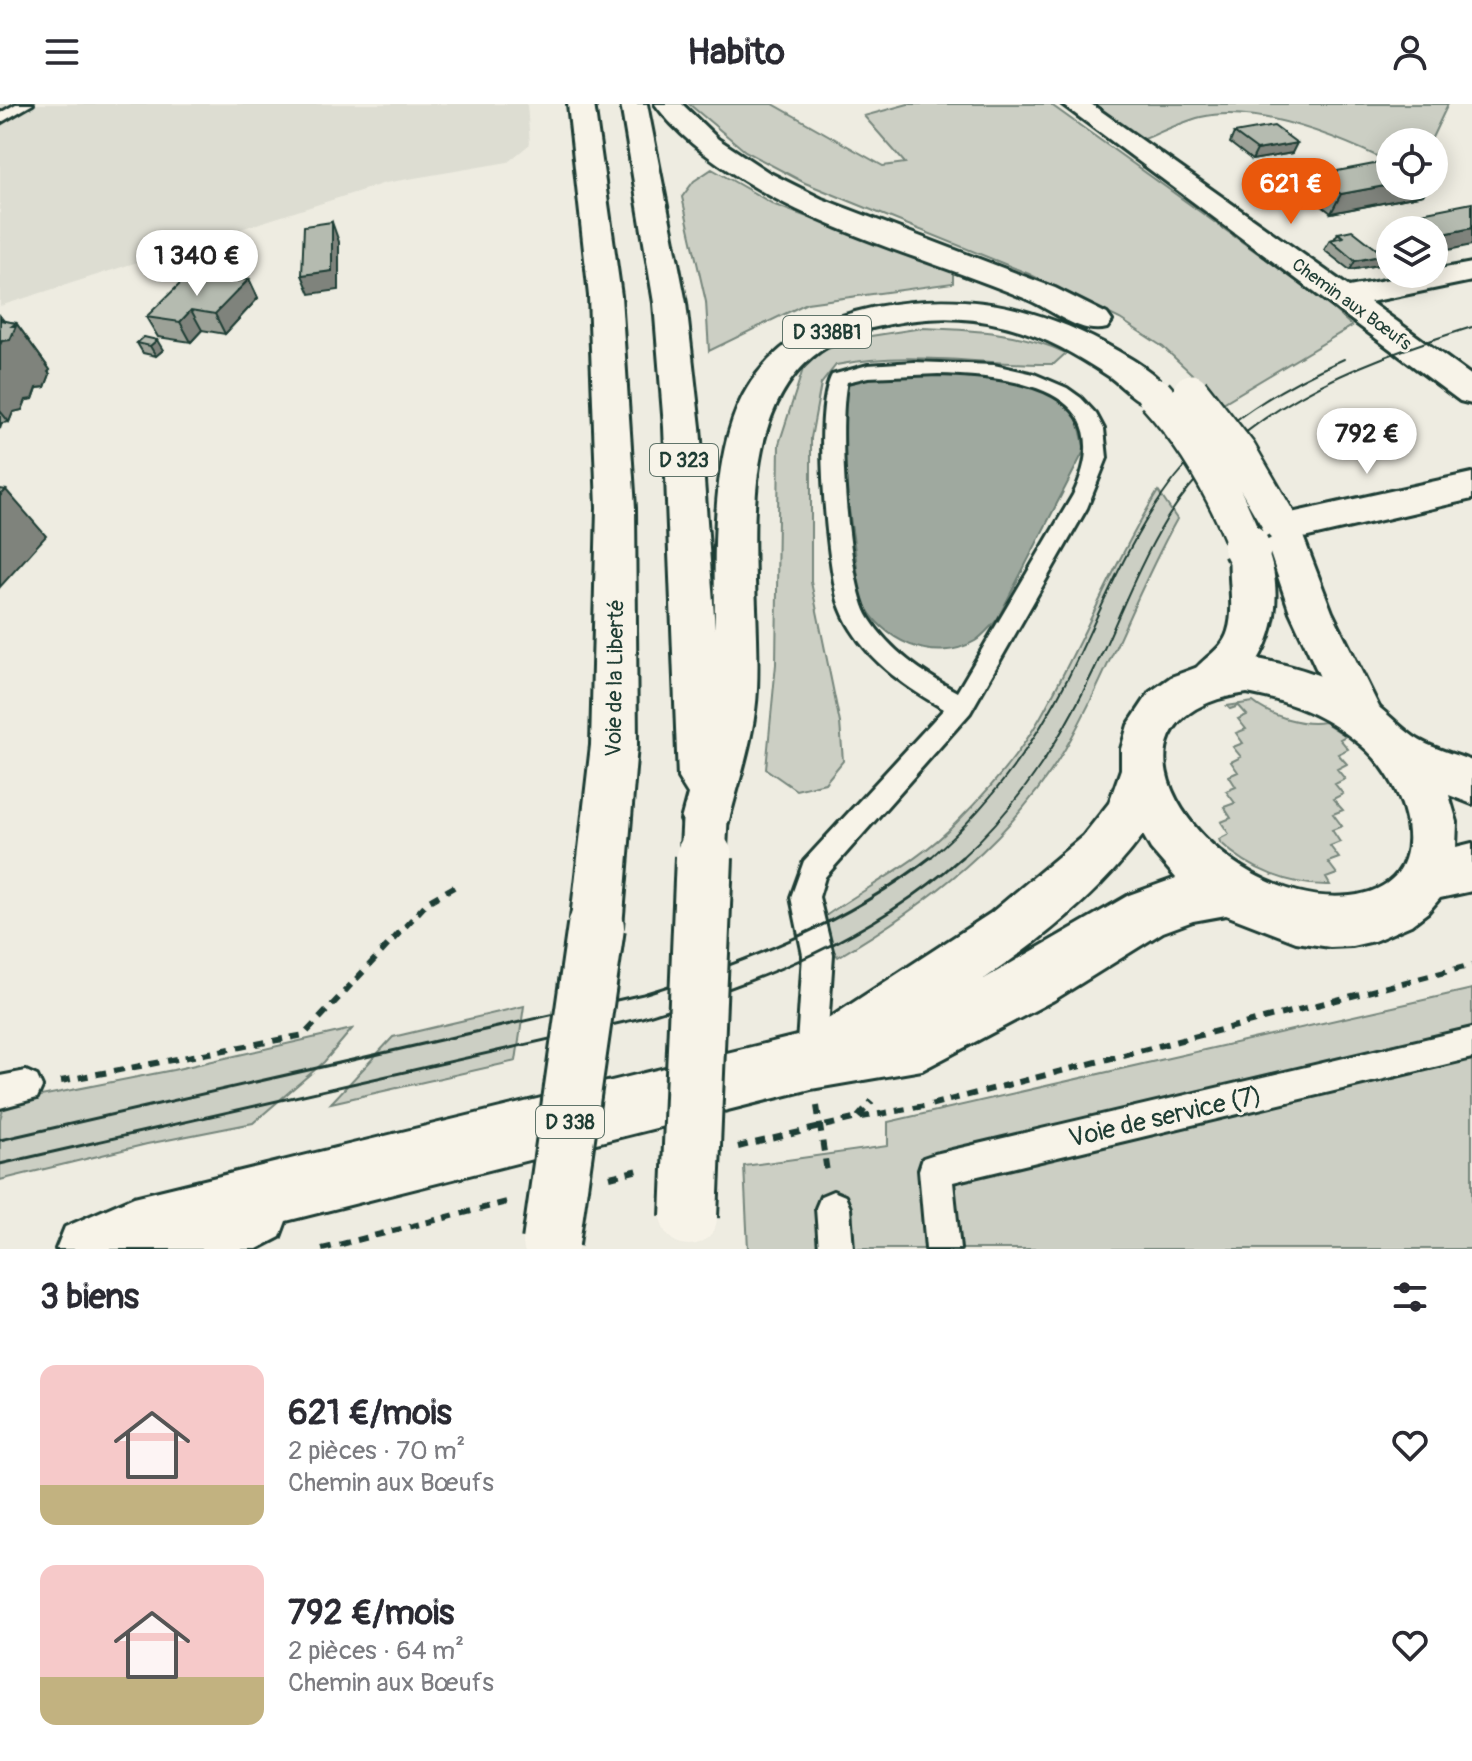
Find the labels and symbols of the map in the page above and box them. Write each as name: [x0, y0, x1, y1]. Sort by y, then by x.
pin: 621 €: [1235, 158, 1347, 226]
pin: 1 340 €: [123, 230, 271, 298]
street label: Chemin aux Bœufs: [1287, 253, 1416, 356]
road number: D 338B1: [783, 316, 871, 348]
pin: 792 €: [1311, 408, 1423, 476]
road number: D 323: [650, 444, 718, 476]
street label: Voie de la Liberté: [600, 599, 630, 757]
street label: Voie de service (7): [1066, 1079, 1265, 1155]
road number: D 338: [536, 1106, 604, 1138]

